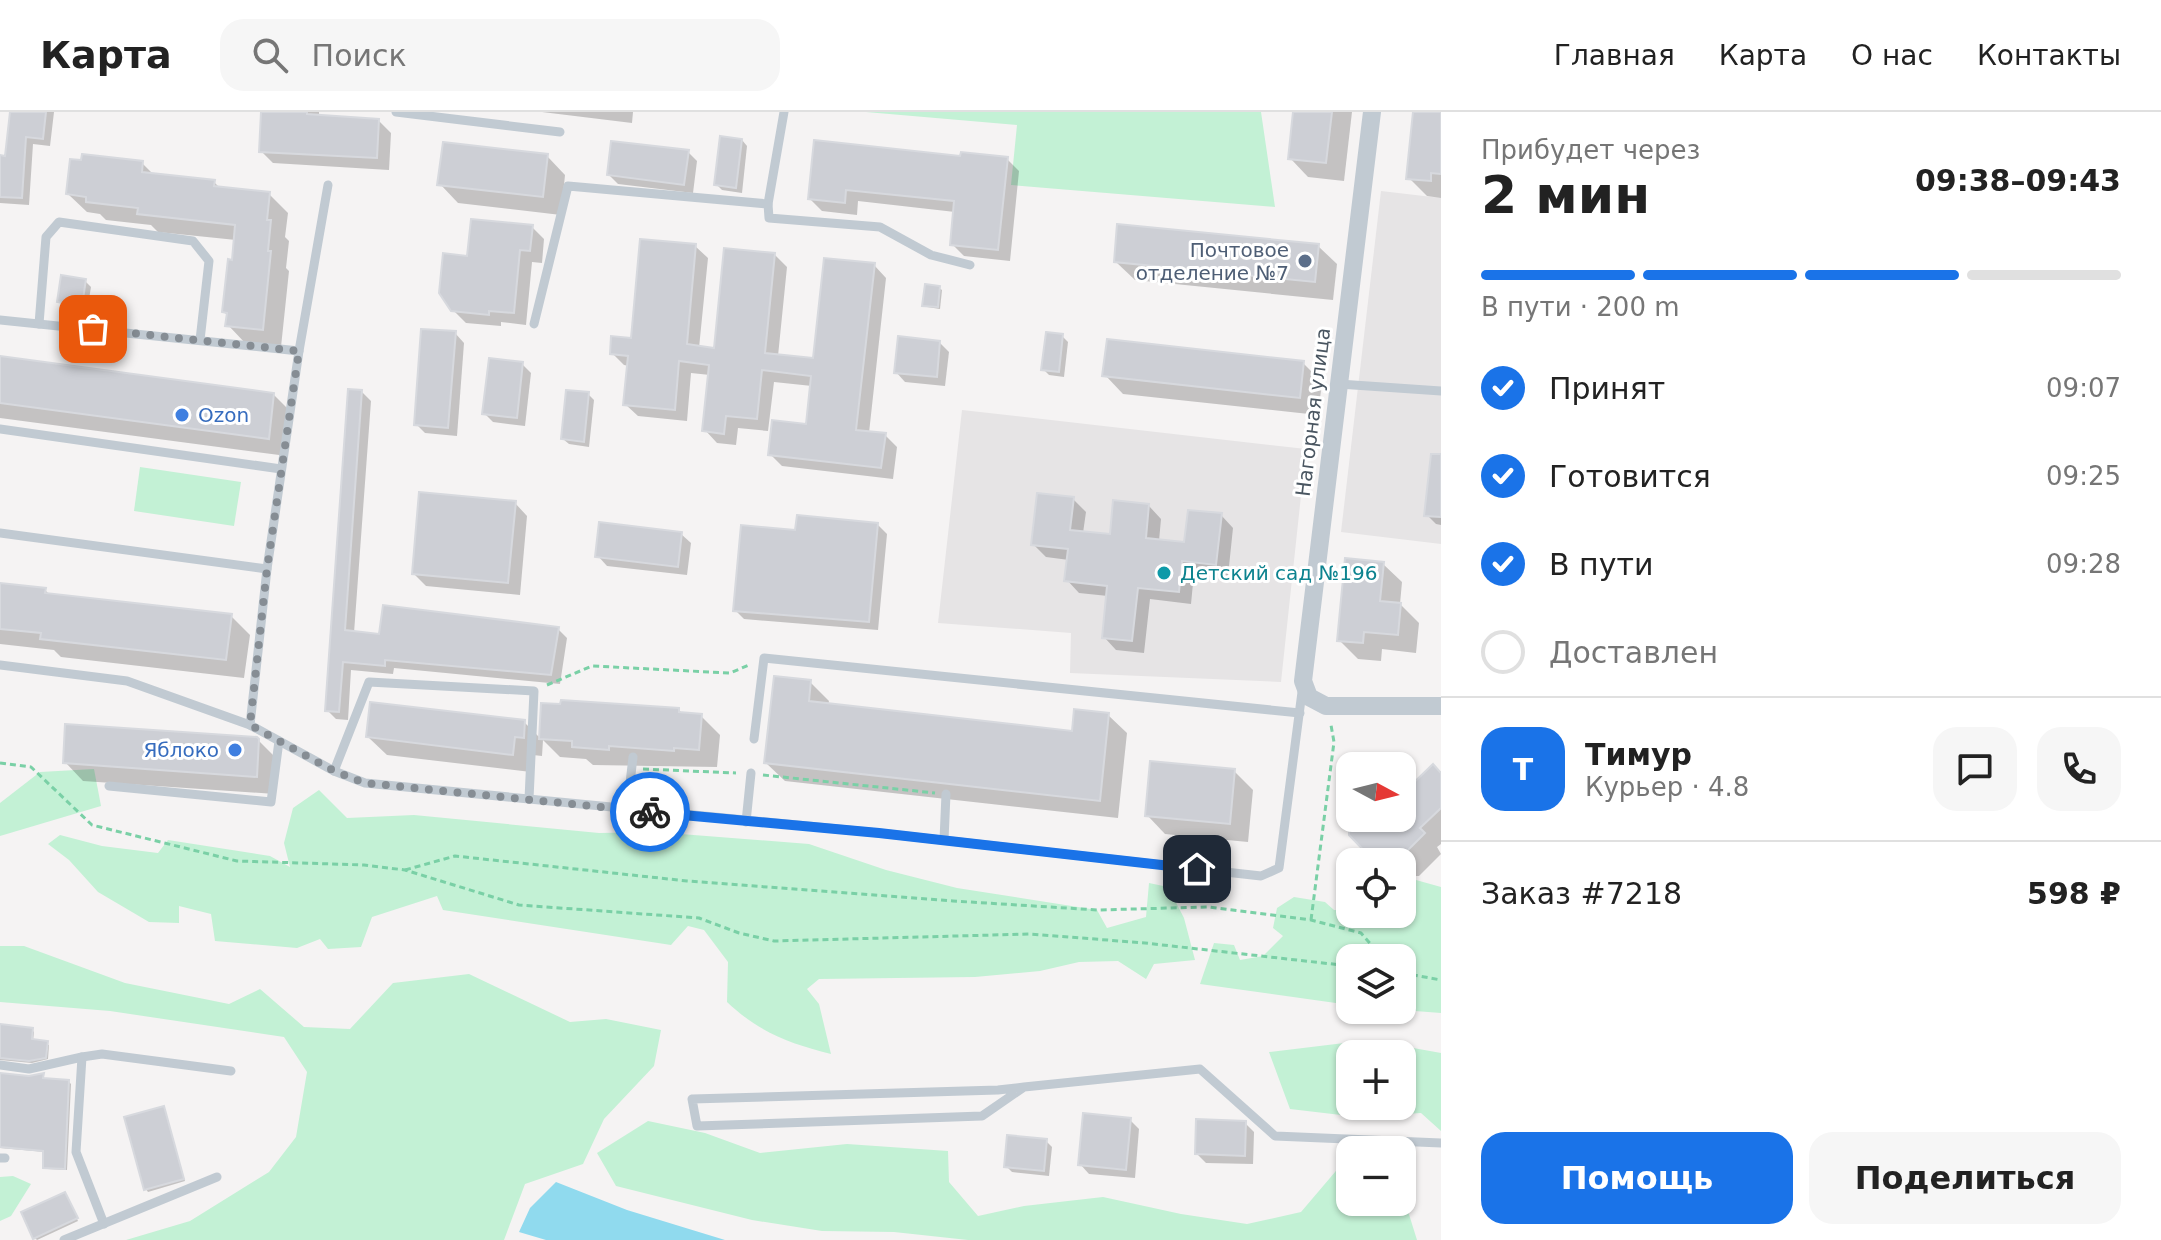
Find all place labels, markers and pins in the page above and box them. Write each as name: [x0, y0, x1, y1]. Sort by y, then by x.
place label: Почтовое отделение №7: [1136, 238, 1289, 285]
marker: Почтовое отделение №7: [1296, 252, 1314, 270]
pin: [59, 295, 127, 363]
place label: Ozon: [198, 403, 249, 427]
marker: Ozon: [173, 406, 191, 424]
place label: Детский сад №196: [1180, 561, 1377, 585]
marker: Детский сад №196: [1155, 564, 1173, 582]
place label: Яблоко: [143, 738, 219, 762]
marker: Яблоко: [226, 741, 244, 759]
pin: [1163, 835, 1231, 903]

